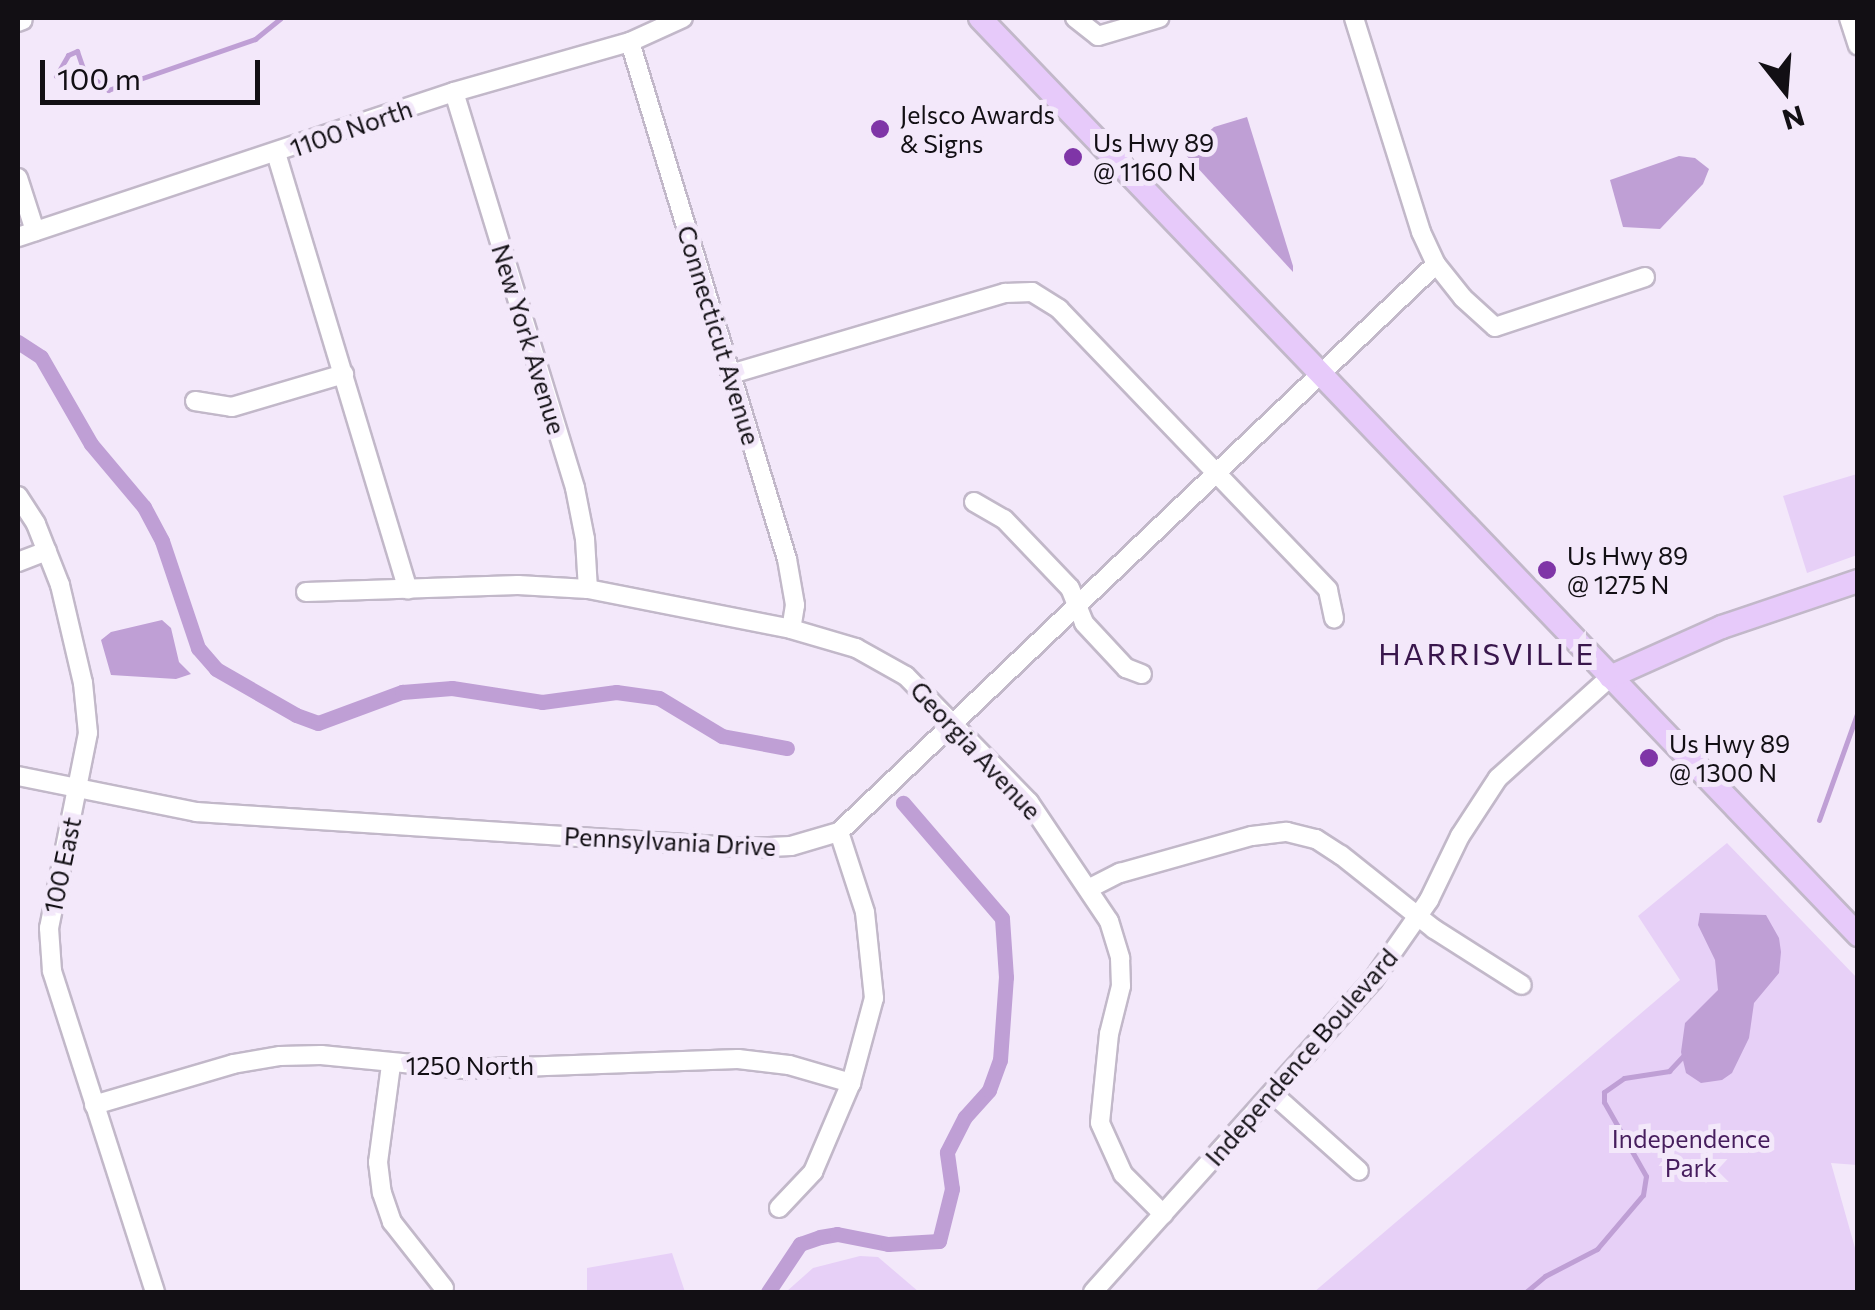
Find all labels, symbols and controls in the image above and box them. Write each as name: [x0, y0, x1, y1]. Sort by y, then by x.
scale bar: [45, 40, 265, 102]
north arrow: [1735, 40, 1835, 140]
text: 100 m: [57, 59, 141, 96]
street label: 1100 North: [286, 93, 416, 163]
text: N: [1779, 99, 1809, 138]
place label: Jelsco Awards & Signs: [900, 100, 1055, 159]
marker: Jelsco Awards & Signs: [869, 118, 891, 140]
place label: Us Hwy 89 @ 1160 N: [1093, 128, 1214, 187]
marker: Us Hwy 89 @ 1160 N: [1062, 146, 1084, 168]
street label: Connecticut Avenue: [671, 222, 767, 448]
street label: New York Avenue: [486, 240, 572, 438]
place label: Us Hwy 89 @ 1275 N: [1567, 541, 1688, 600]
marker: Us Hwy 89 @ 1275 N: [1536, 559, 1558, 581]
district label: HARRISVILLE: [1378, 635, 1596, 671]
street label: Georgia Avenue: [904, 675, 1048, 825]
place label: Us Hwy 89 @ 1300 N: [1669, 729, 1790, 788]
marker: Us Hwy 89 @ 1300 N: [1638, 747, 1660, 769]
street label: 100 East: [37, 814, 87, 916]
street label: Pennsylvania Drive: [563, 820, 777, 862]
street label: Independence Boulevard: [1199, 942, 1403, 1172]
street label: 1250 North: [406, 1050, 534, 1080]
park label: Independence Park: [1612, 1124, 1770, 1183]

